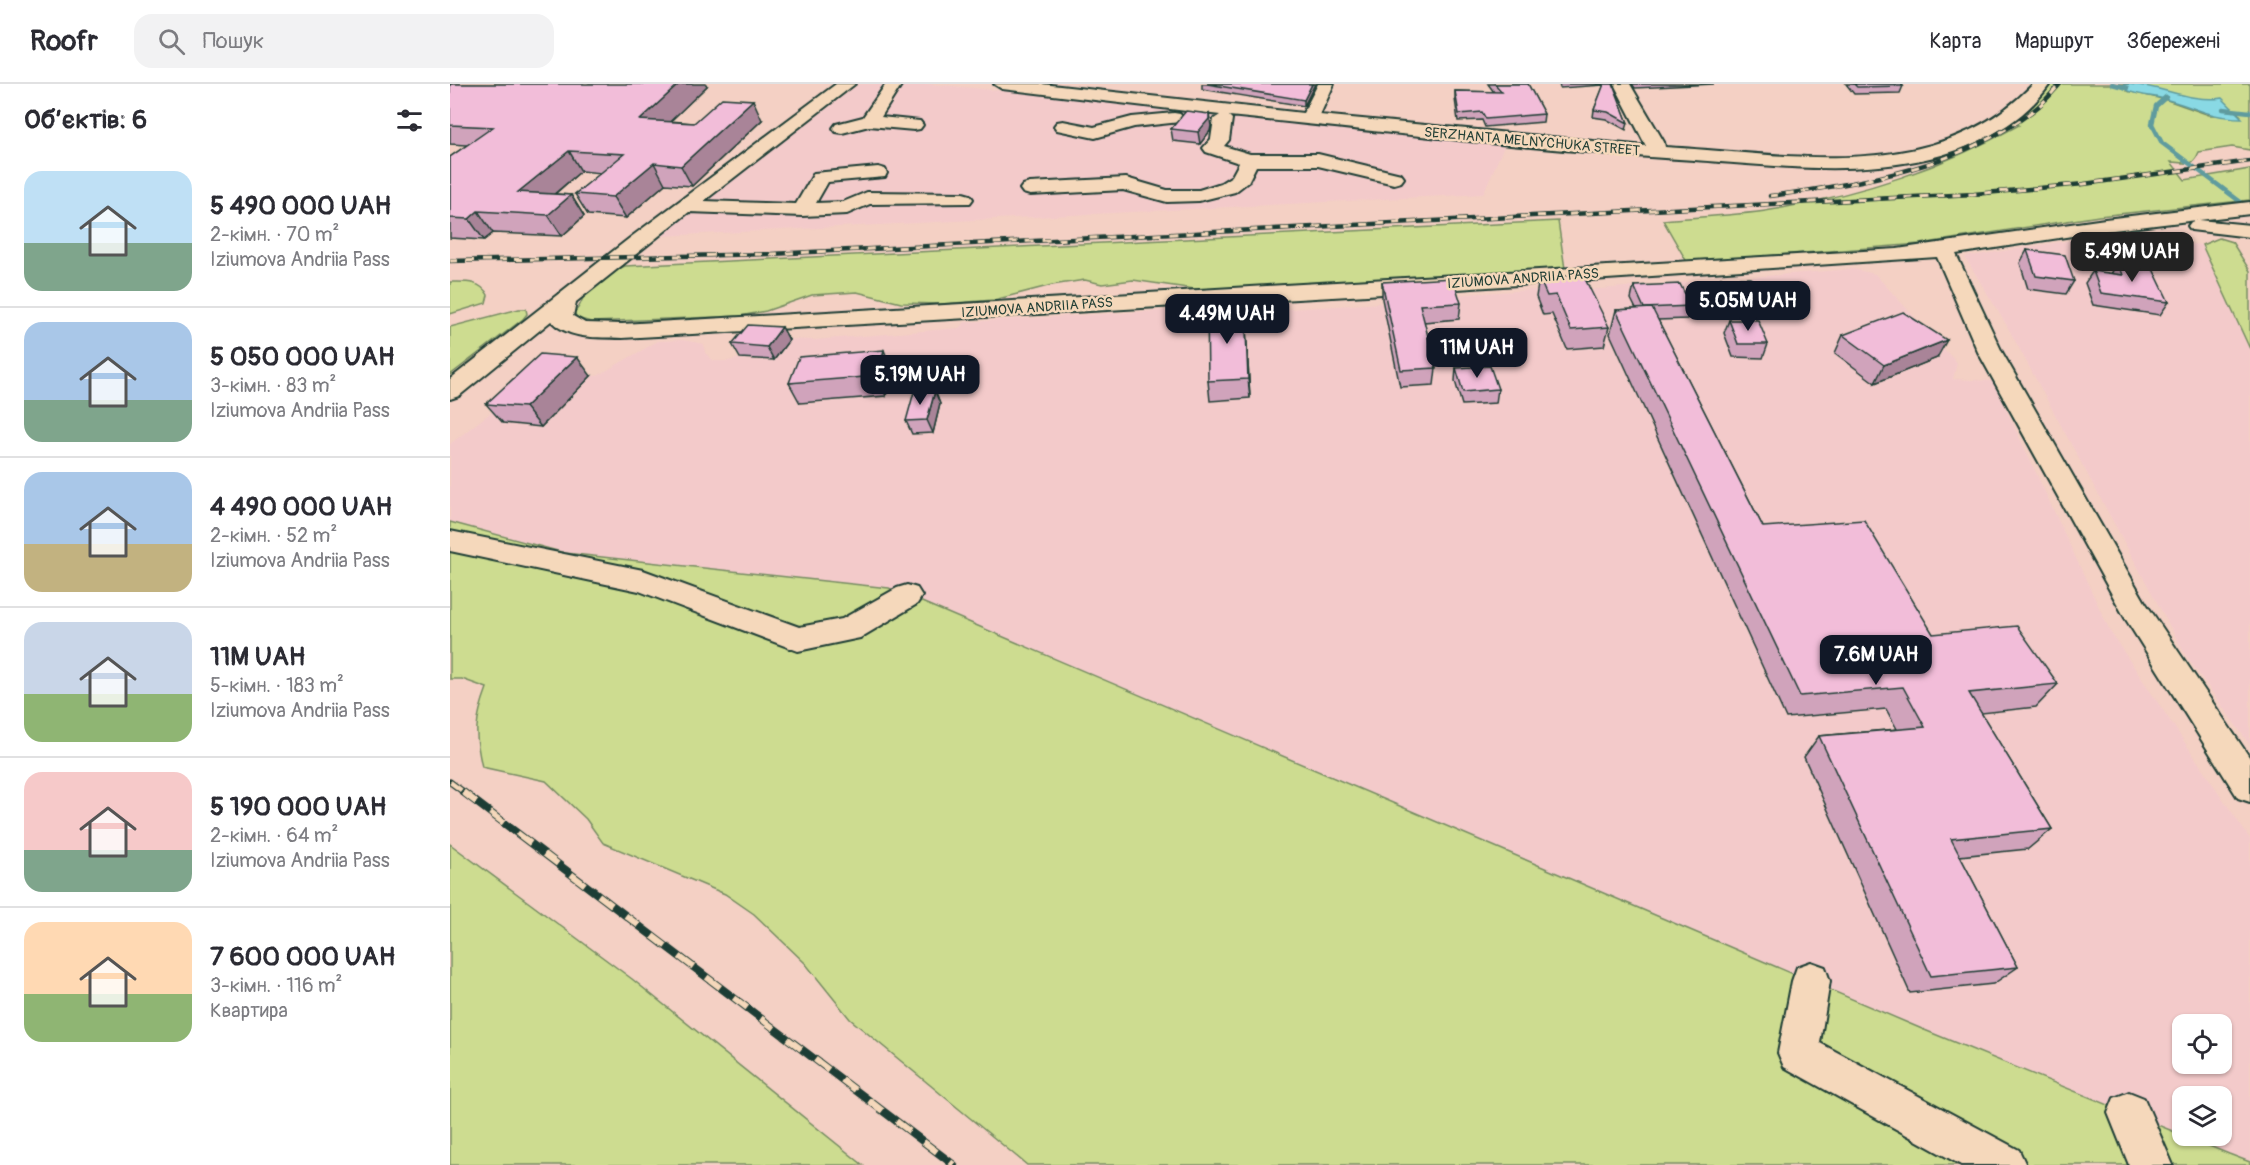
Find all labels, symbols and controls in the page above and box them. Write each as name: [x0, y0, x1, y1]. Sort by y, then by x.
search box: [134, 14, 554, 68]
text: Roofr: [30, 24, 98, 59]
icon: search: [155, 25, 188, 58]
text: Пошук: [203, 27, 264, 55]
text: Карта: [1930, 28, 1982, 55]
text: Маршрут: [2015, 28, 2094, 55]
text: Збережені: [2127, 28, 2220, 55]
text: Об’єктів: 6: [24, 104, 147, 136]
icon: filters: [393, 104, 426, 137]
street label: SERZHANTA MELNYCHUKA STREET: [1423, 124, 1641, 159]
text: 5 490 000 UAH: [210, 190, 391, 222]
icon: home: [72, 195, 144, 267]
text: 2-кімн. · 70 m²: [210, 222, 339, 247]
pin: 5.49M UAH: [2063, 232, 2201, 283]
text: 5.49M UAH: [2085, 239, 2179, 264]
text: Iziumova Andriia Pass: [210, 247, 390, 272]
street label: IZIUMOVA ANDRIIA PASS: [1447, 265, 1600, 292]
pin: 5.05M UAH: [1679, 281, 1817, 332]
text: 5.05M UAH: [1699, 288, 1797, 313]
street label: IZIUMOVA ANDRIIA PASS: [961, 294, 1114, 321]
pin: 4.49M UAH: [1158, 294, 1296, 345]
text: 4.49M UAH: [1179, 301, 1275, 326]
pin: 11M UAH: [1422, 328, 1532, 379]
text: 11M UAH: [1440, 335, 1514, 360]
text: 5 050 000 UAH: [210, 341, 394, 373]
icon: home: [72, 346, 144, 418]
pin: 5.19M UAH: [851, 355, 989, 406]
text: 5.19M UAH: [875, 362, 965, 387]
text: 3-кімн. · 83 m²: [210, 373, 336, 398]
text: Iziumova Andriia Pass: [210, 398, 390, 423]
text: 4 490 000 UAH: [210, 491, 392, 523]
icon: home: [72, 496, 144, 568]
text: 2-кімн. · 52 m²: [210, 523, 337, 548]
text: Iziumova Andriia Pass: [210, 548, 390, 573]
pin: 7.6M UAH: [1814, 635, 1938, 686]
text: 11M UAH: [210, 641, 305, 673]
text: 7.6M UAH: [1834, 642, 1918, 667]
icon: home: [72, 646, 144, 718]
text: 5-кімн. · 183 m²: [210, 673, 344, 698]
text: Iziumova Andriia Pass: [210, 698, 390, 723]
text: 5 190 000 UAH: [210, 791, 386, 823]
icon: home: [72, 796, 144, 868]
text: 2-кімн. · 64 m²: [210, 823, 338, 848]
text: Iziumova Andriia Pass: [210, 848, 390, 873]
text: 7 600 000 UAH: [210, 941, 395, 973]
icon: home: [72, 946, 144, 1018]
text: 3-кімн. · 116 m²: [210, 973, 342, 998]
text: Квартира: [210, 998, 288, 1023]
map controls: [2172, 1014, 2232, 1146]
button: locate: [2172, 1014, 2232, 1074]
button: layers: [2172, 1086, 2232, 1146]

